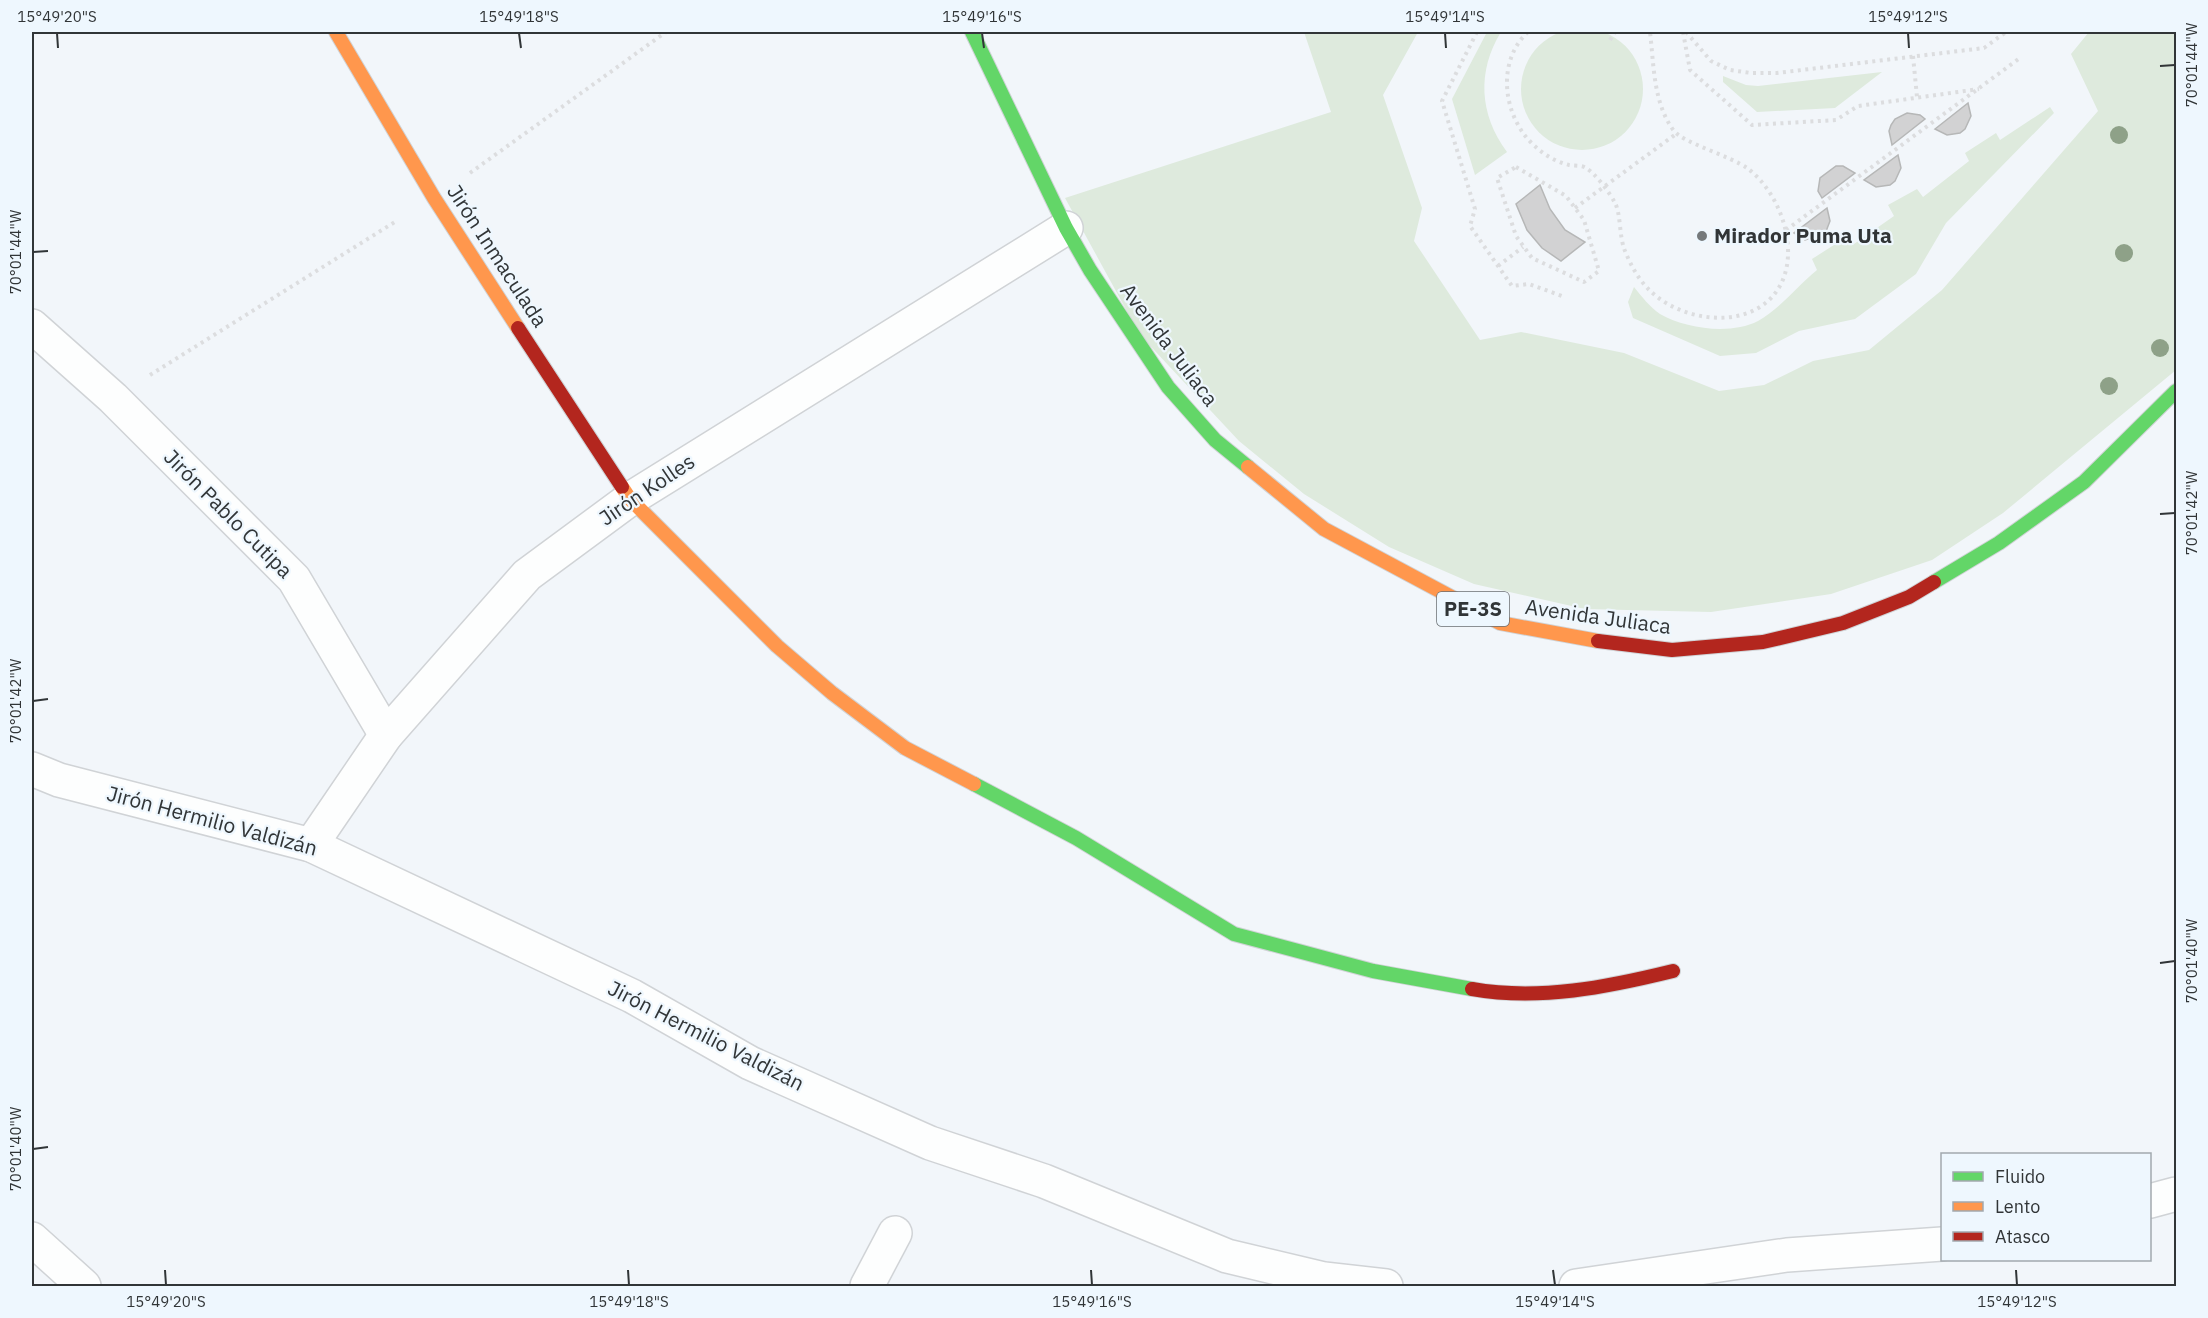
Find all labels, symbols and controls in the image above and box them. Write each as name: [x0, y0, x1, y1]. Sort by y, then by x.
text: 15°49'20"S: [17, 7, 97, 26]
text: 15°49'18"S: [479, 7, 559, 26]
text: 15°49'16"S: [942, 7, 1022, 26]
text: 15°49'14"S: [1405, 7, 1485, 26]
text: 15°49'12"S: [1868, 7, 1948, 26]
text: 70°01'44"W: [2182, 22, 2201, 107]
street label: Jirón Inmaculada: [441, 179, 554, 332]
text: 70°01'44"W: [6, 209, 25, 294]
place label: Mirador Puma Uta: [1714, 221, 1892, 249]
marker: Mirador Puma Uta: [1695, 229, 1709, 243]
street label: Avenida Juliaca: [1114, 277, 1225, 411]
street label: Jirón Pablo Cutipa: [158, 443, 299, 584]
street label: Jirón Kolles: [593, 447, 700, 531]
text: 70°01'42"W: [2182, 470, 2201, 555]
road number: PE-3S: [1437, 592, 1509, 626]
street label: Avenida Juliaca: [1523, 592, 1673, 640]
text: 70°01'42"W: [6, 658, 25, 743]
street label: Jirón Hermilio Valdizán: [104, 778, 321, 862]
text: 70°01'40"W: [2182, 918, 2201, 1003]
street label: Jirón Hermilio Valdizán: [603, 973, 809, 1097]
text: 70°01'40"W: [6, 1106, 25, 1191]
legend: [1941, 1153, 2151, 1261]
text: Fluido: [1995, 1165, 2045, 1188]
text: Lento: [1995, 1195, 2040, 1218]
text: Atasco: [1995, 1225, 2050, 1248]
text: 15°49'20"S: [126, 1292, 206, 1311]
text: 15°49'18"S: [589, 1292, 669, 1311]
text: 15°49'16"S: [1052, 1292, 1132, 1311]
text: 15°49'14"S: [1515, 1292, 1595, 1311]
text: 15°49'12"S: [1977, 1292, 2057, 1311]

